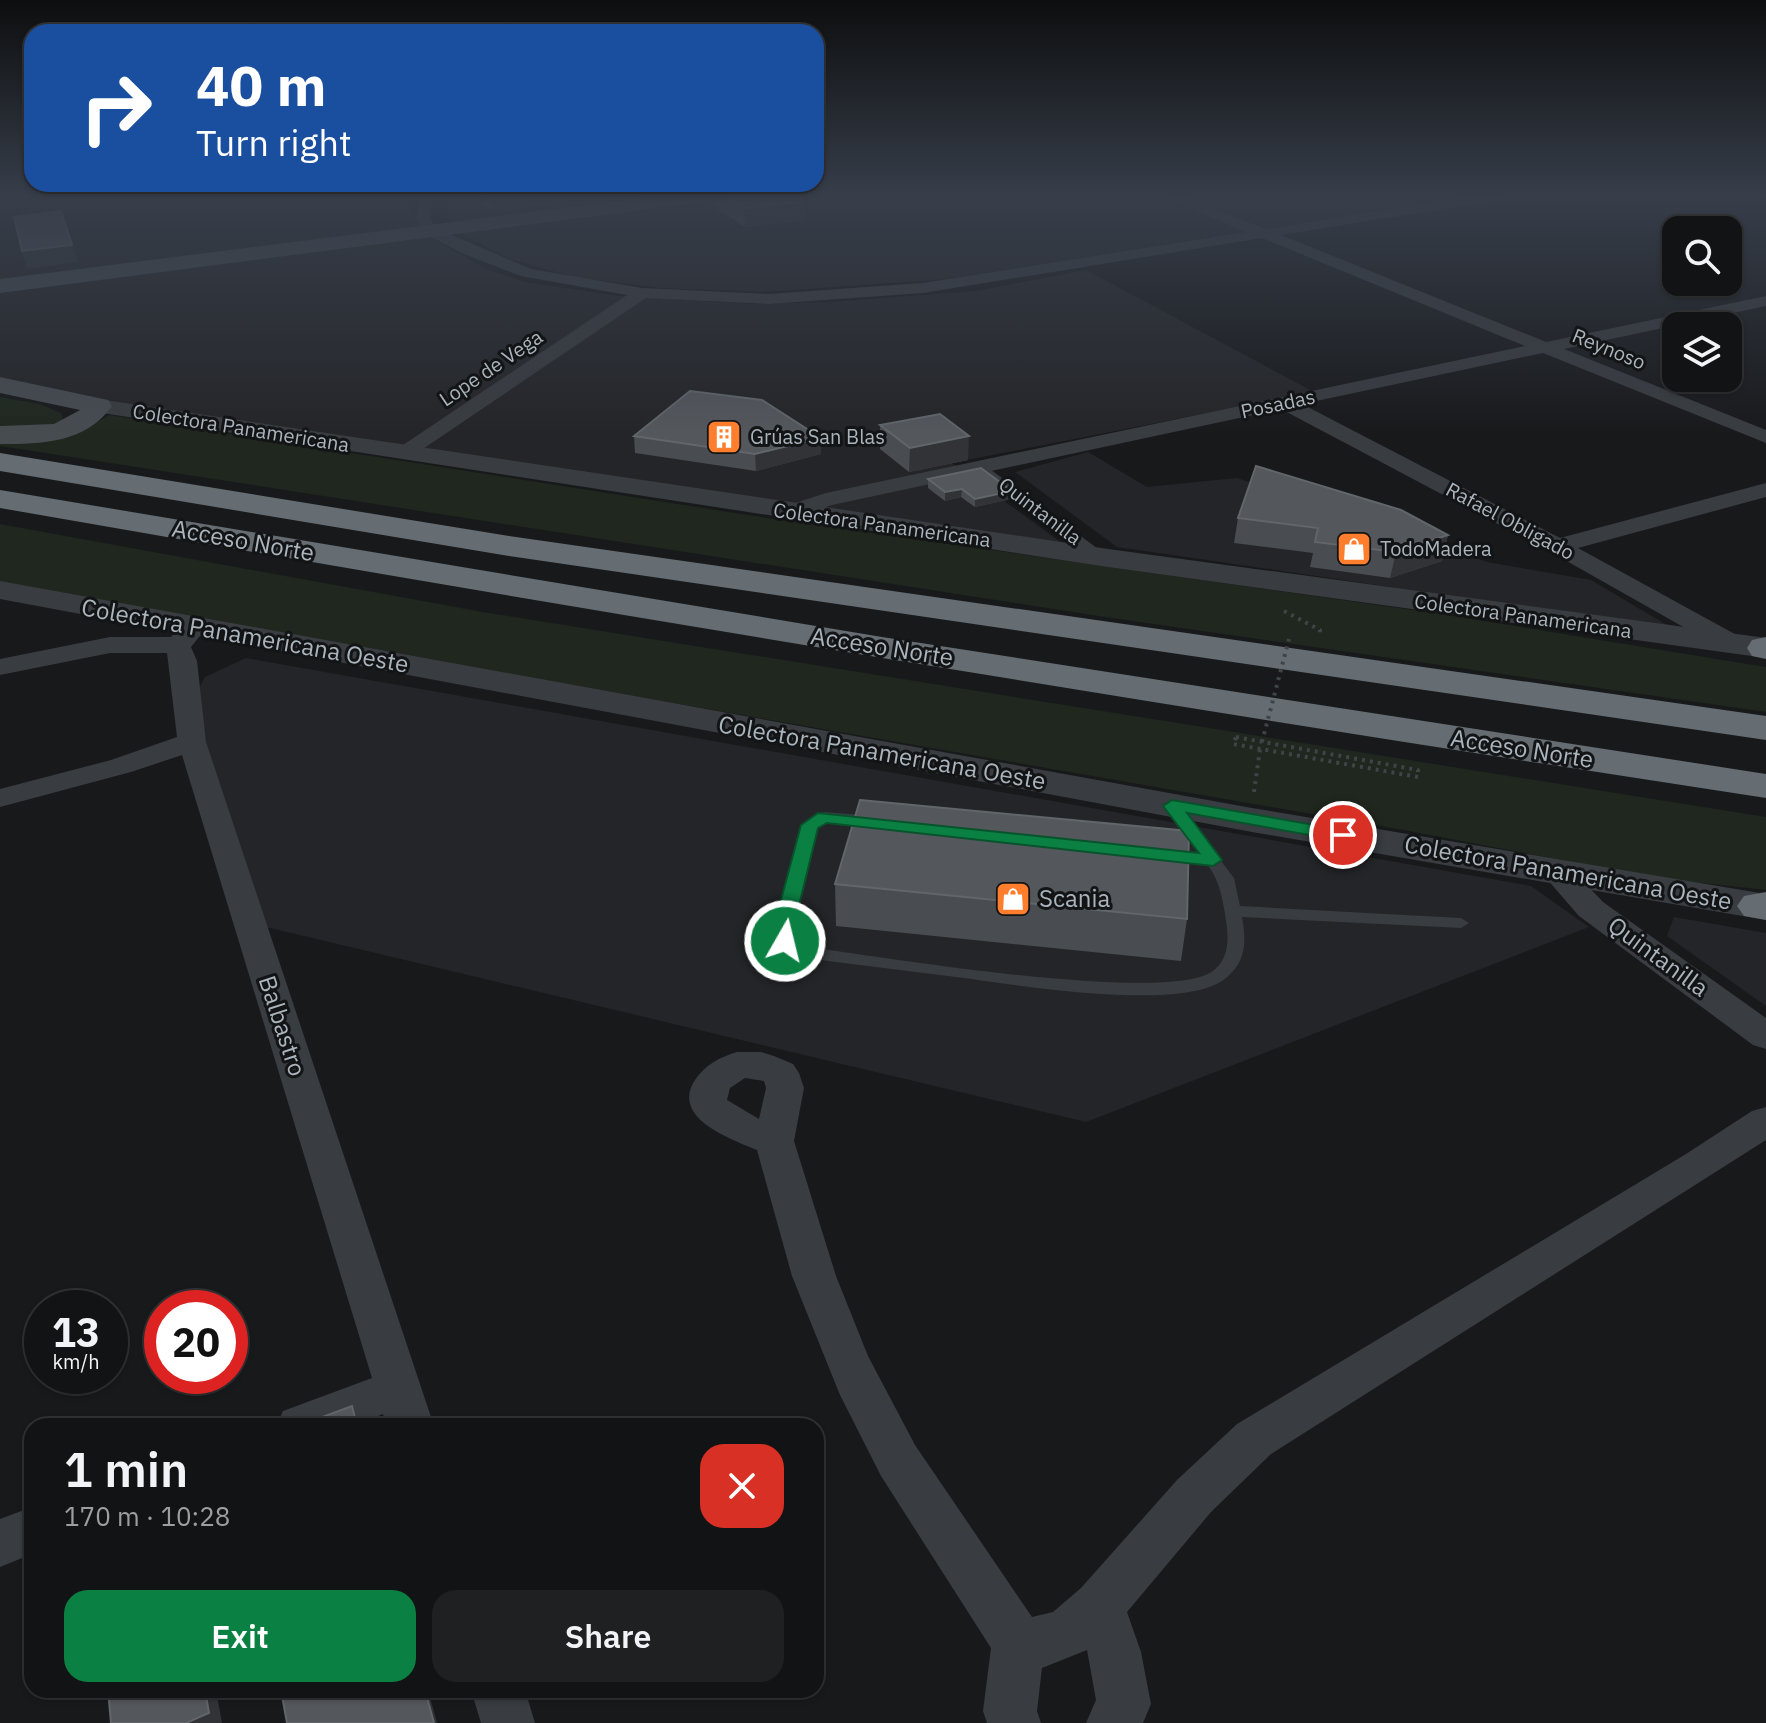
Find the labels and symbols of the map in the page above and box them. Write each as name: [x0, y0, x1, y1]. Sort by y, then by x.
street label: Reynoso: [1568, 322, 1650, 375]
street label: Lope de Vega: [434, 323, 548, 412]
street label: Posadas: [1238, 382, 1318, 425]
street label: Colectora Panamericana: [131, 397, 352, 458]
building icon: Grúas San Blas: [705, 418, 743, 456]
place label: Grúas San Blas: [750, 423, 885, 450]
street label: Quintanilla: [993, 471, 1088, 551]
street label: Rafael Obligado: [1441, 475, 1579, 566]
street label: Colectora Panamericana: [772, 496, 993, 553]
street label: Acceso Norte: [169, 512, 317, 568]
shop icon: TodoMadera: [1335, 530, 1373, 568]
place label: TodoMadera: [1380, 535, 1492, 562]
street label: Colectora Panamericana: [1413, 587, 1634, 644]
street label: Colectora Panamericana Oeste: [79, 590, 411, 680]
street label: Acceso Norte: [809, 619, 956, 673]
street label: Colectora Panamericana Oeste: [716, 707, 1048, 797]
street label: Acceso Norte: [1449, 721, 1596, 775]
pin: [1309, 801, 1377, 869]
street label: Colectora Panamericana Oeste: [1402, 827, 1734, 917]
shop icon: Scania: [994, 880, 1032, 918]
place label: Scania: [1039, 882, 1110, 914]
position arrow: [743, 899, 827, 983]
street label: Quintanilla: [1602, 909, 1715, 1004]
street label: Balbastro: [252, 971, 314, 1080]
speed limit sign: 20: [144, 1290, 248, 1394]

